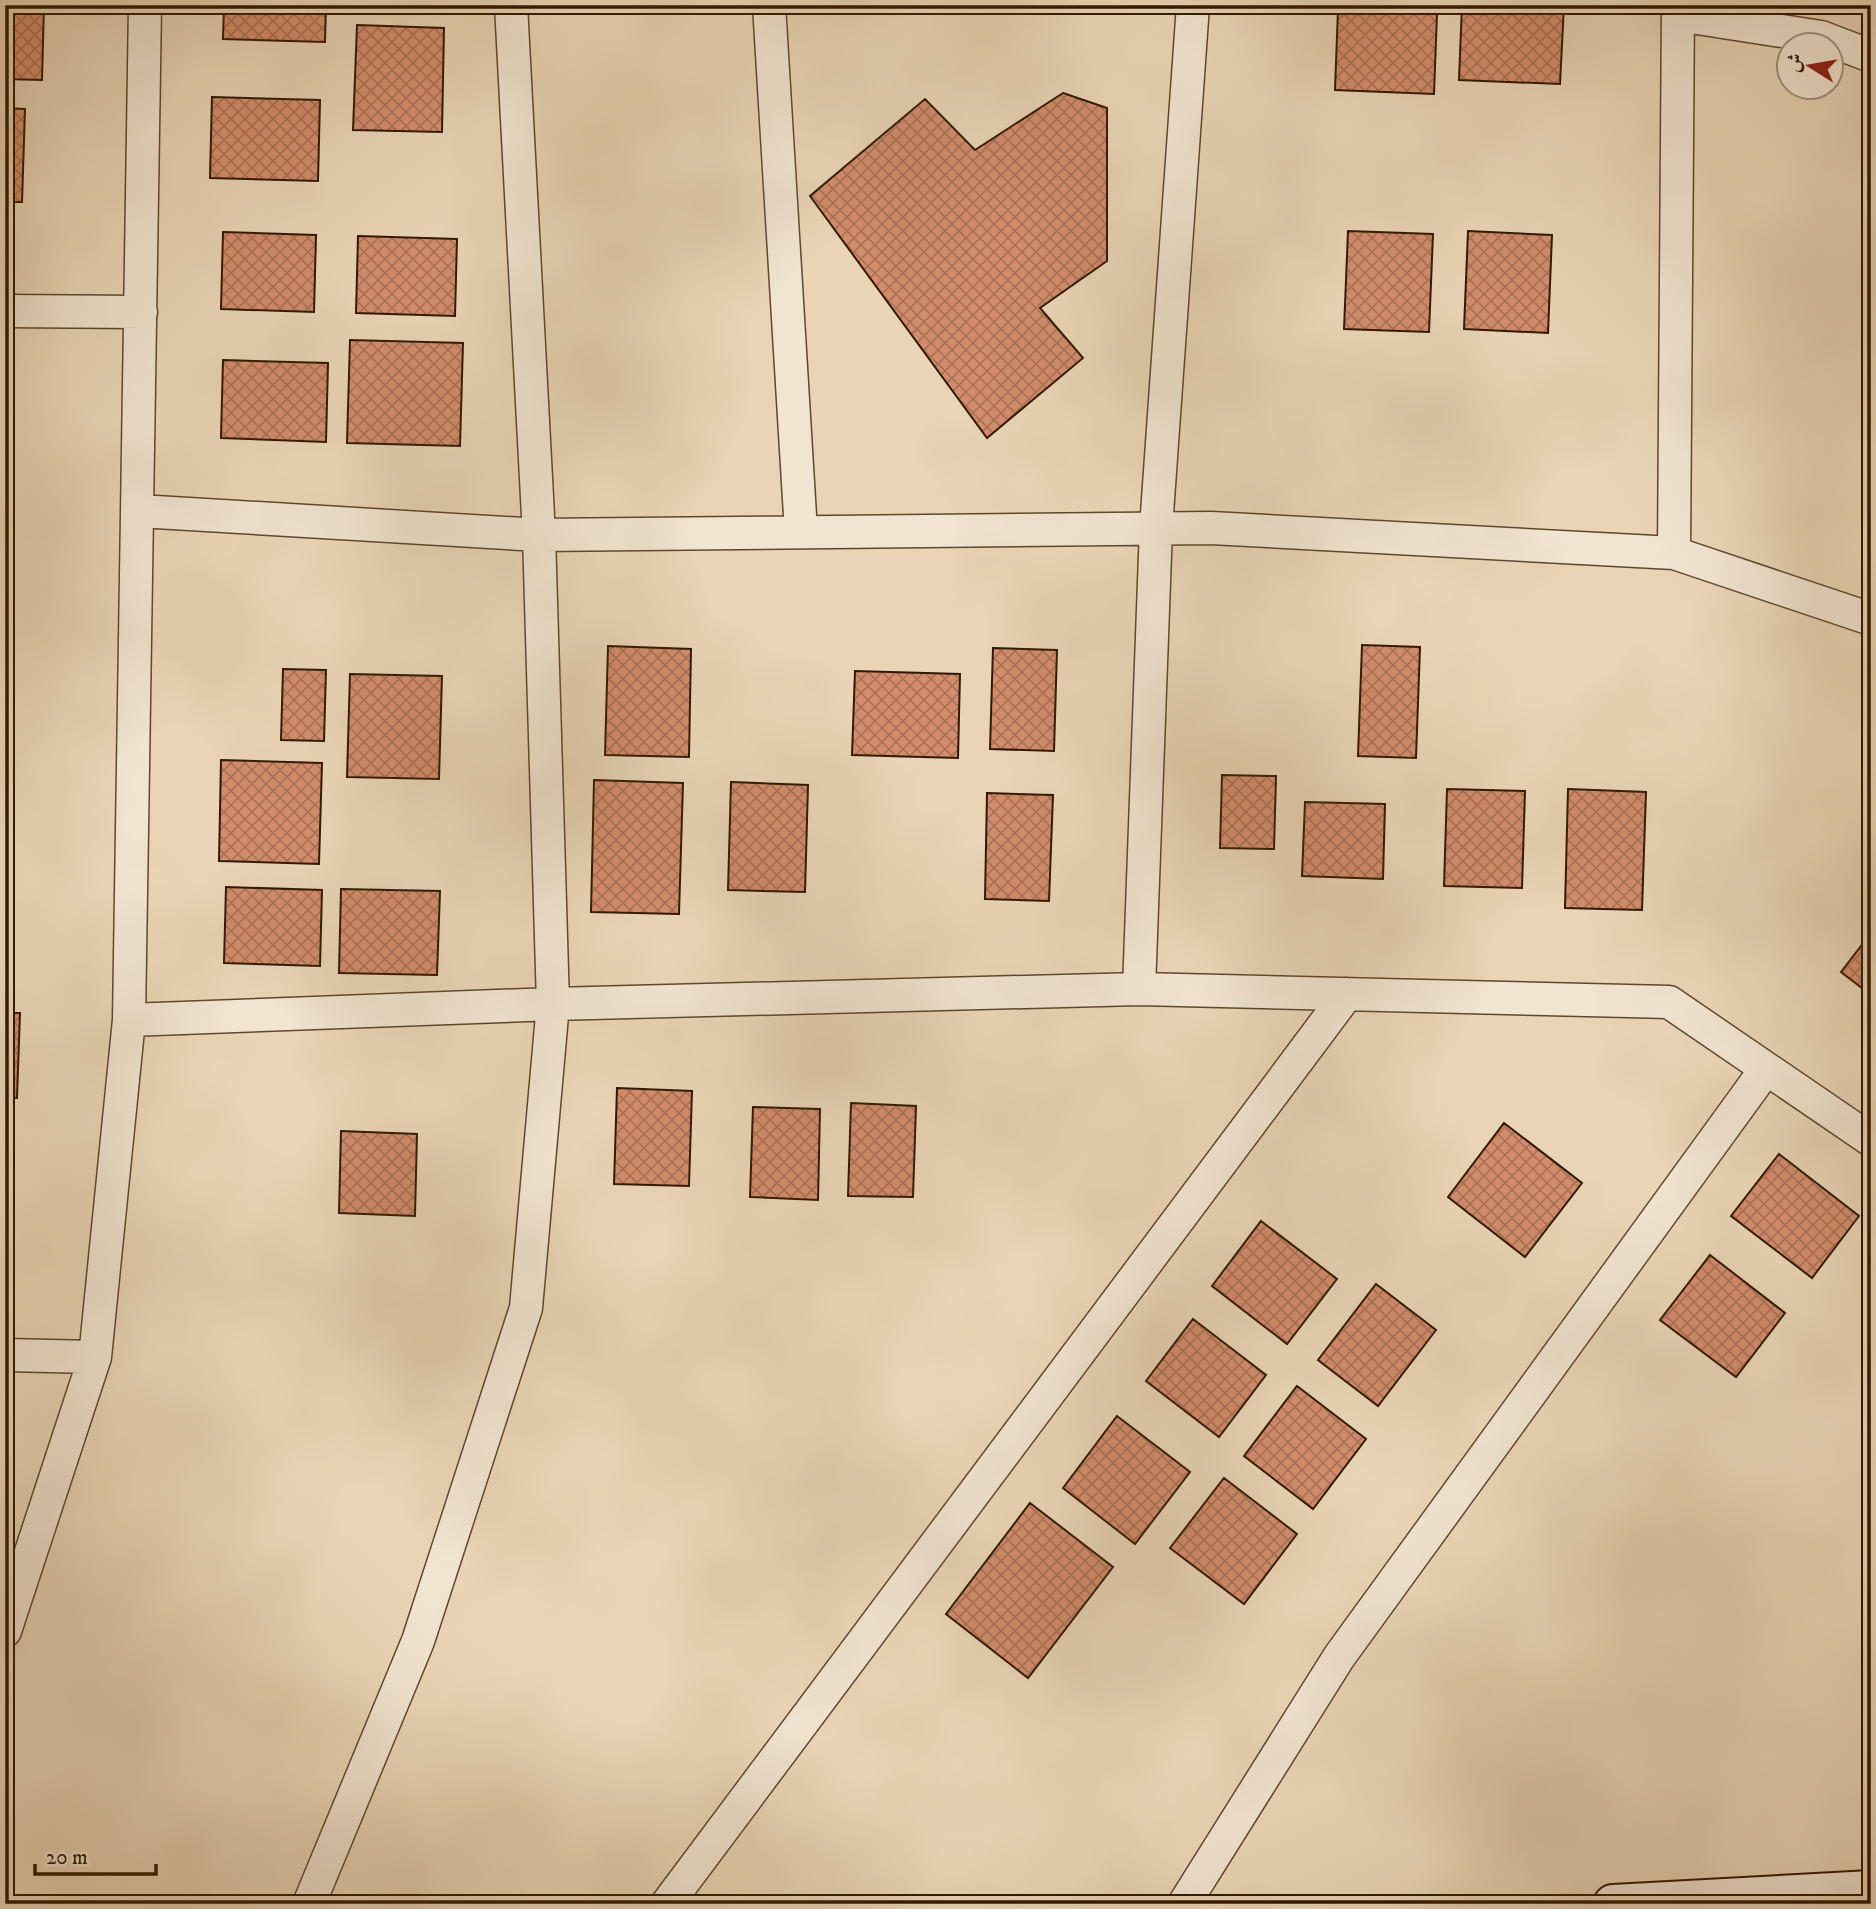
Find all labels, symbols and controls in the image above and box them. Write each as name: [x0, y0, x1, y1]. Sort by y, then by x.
north arrow: [1774, 32, 1844, 102]
text: ش: [1782, 52, 1808, 74]
scale bar: [35, 1832, 156, 1876]
text: 20 m: [46, 1845, 88, 1871]

